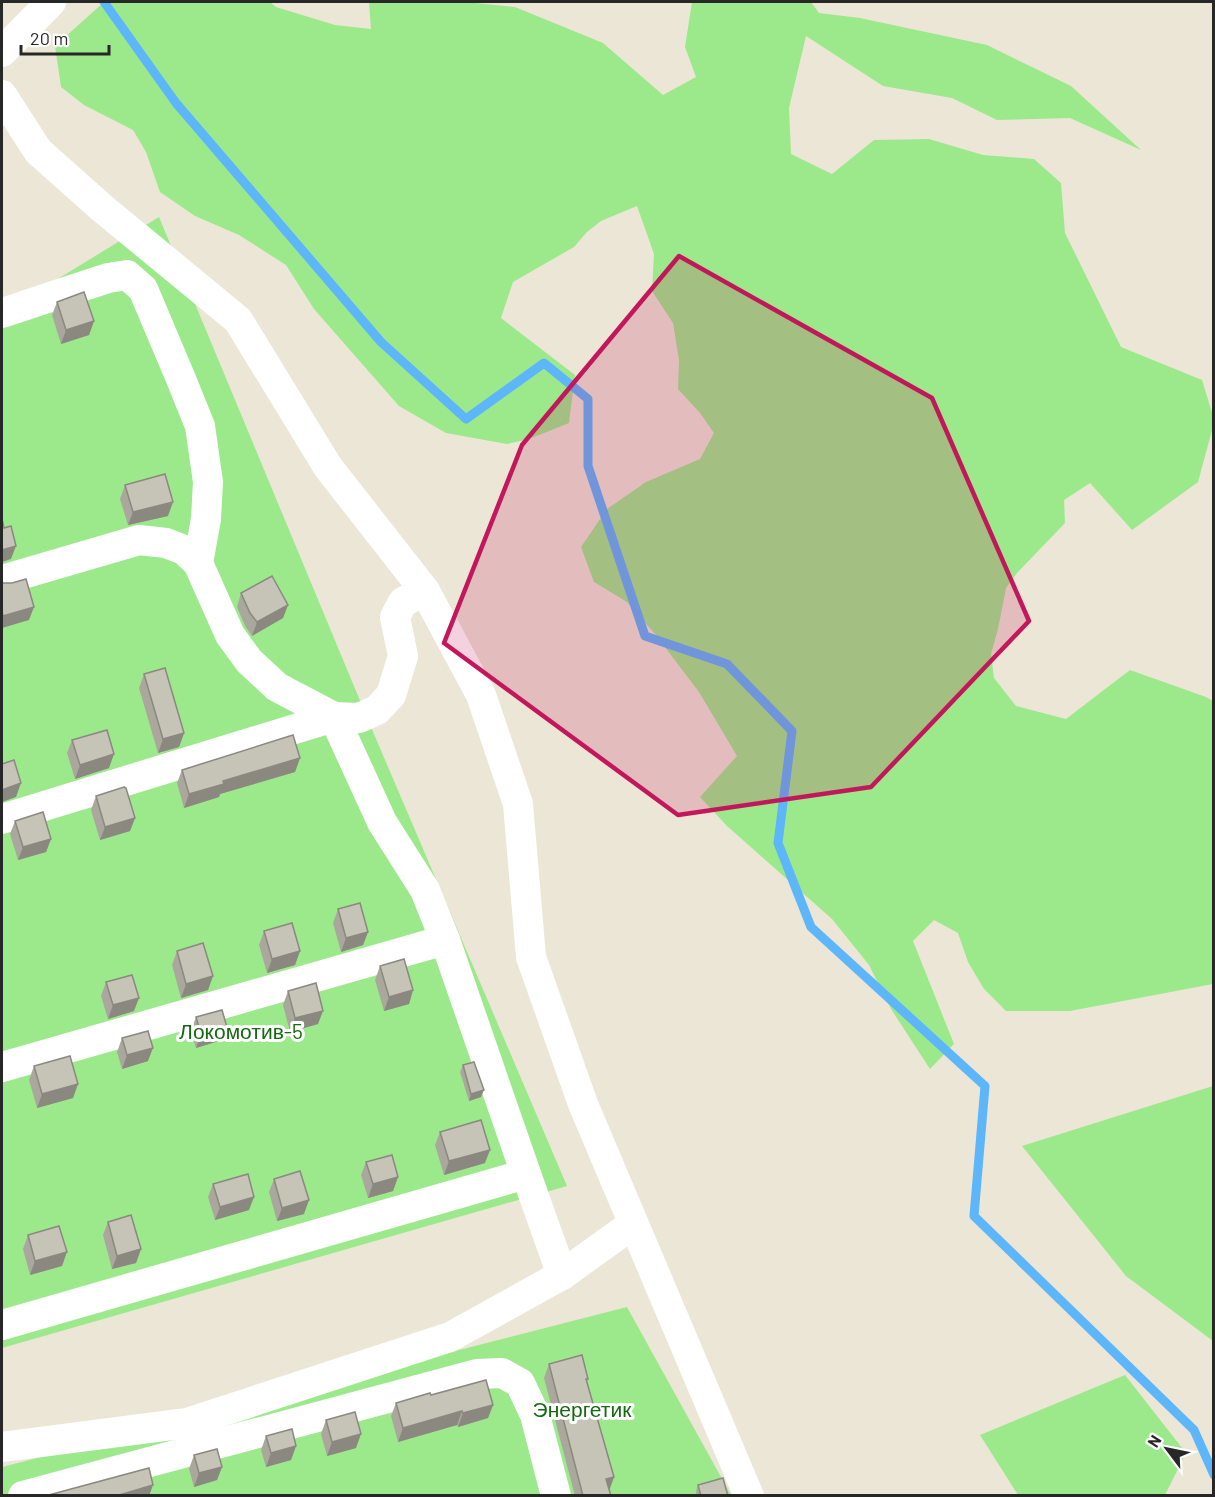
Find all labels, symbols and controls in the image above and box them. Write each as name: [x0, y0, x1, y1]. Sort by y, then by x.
scale bar: [21, 18, 110, 56]
text: 20 m: [30, 27, 68, 49]
park label: Локомотив-5: [179, 1018, 303, 1043]
park label: Энергетик: [533, 1396, 632, 1421]
north arrow: [1137, 1419, 1197, 1479]
text: N: [1143, 1431, 1165, 1450]

